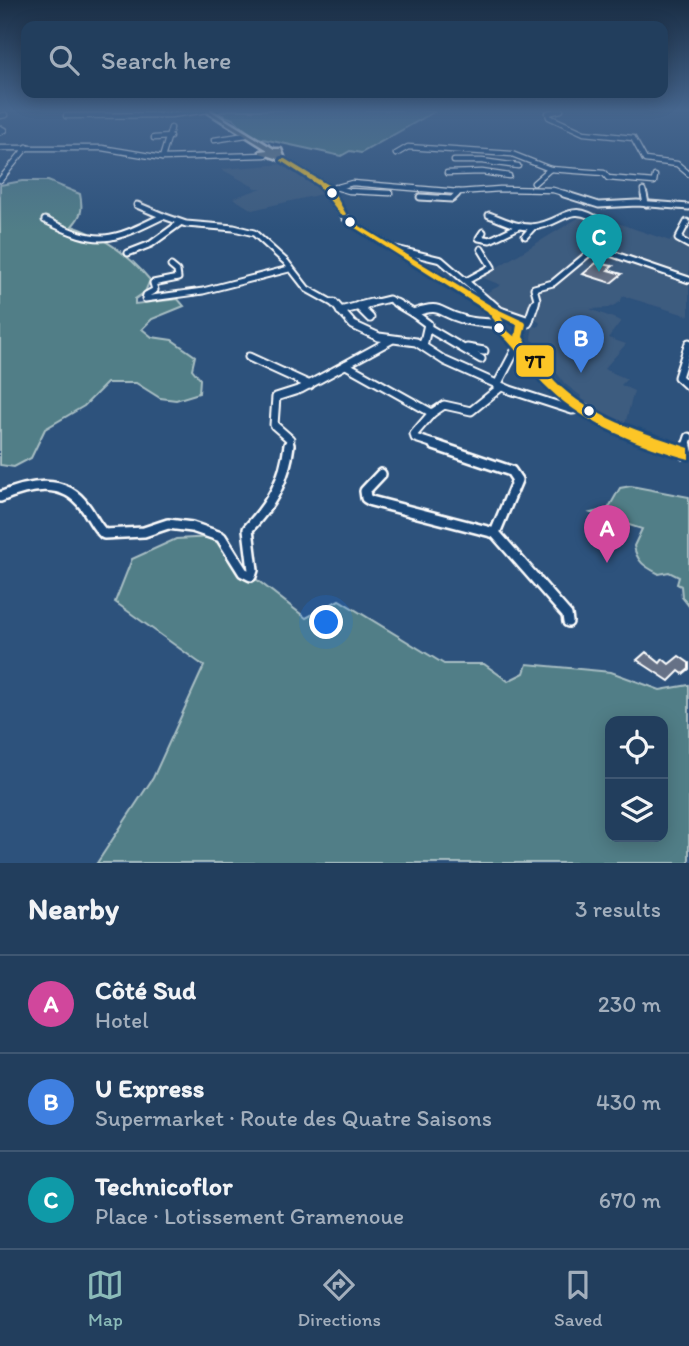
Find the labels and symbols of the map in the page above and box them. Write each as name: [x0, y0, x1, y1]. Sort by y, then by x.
unlabelled marker: [325, 186, 339, 200]
pin: C: [576, 214, 622, 272]
unlabelled marker: [343, 215, 357, 229]
pin: B: [558, 315, 604, 373]
unlabelled marker: [492, 321, 506, 335]
line badge: 7T: [515, 344, 555, 378]
text: 7T: [524, 350, 545, 373]
unlabelled marker: [582, 404, 596, 418]
pin: A: [584, 505, 630, 563]
your location: [309, 605, 343, 639]

